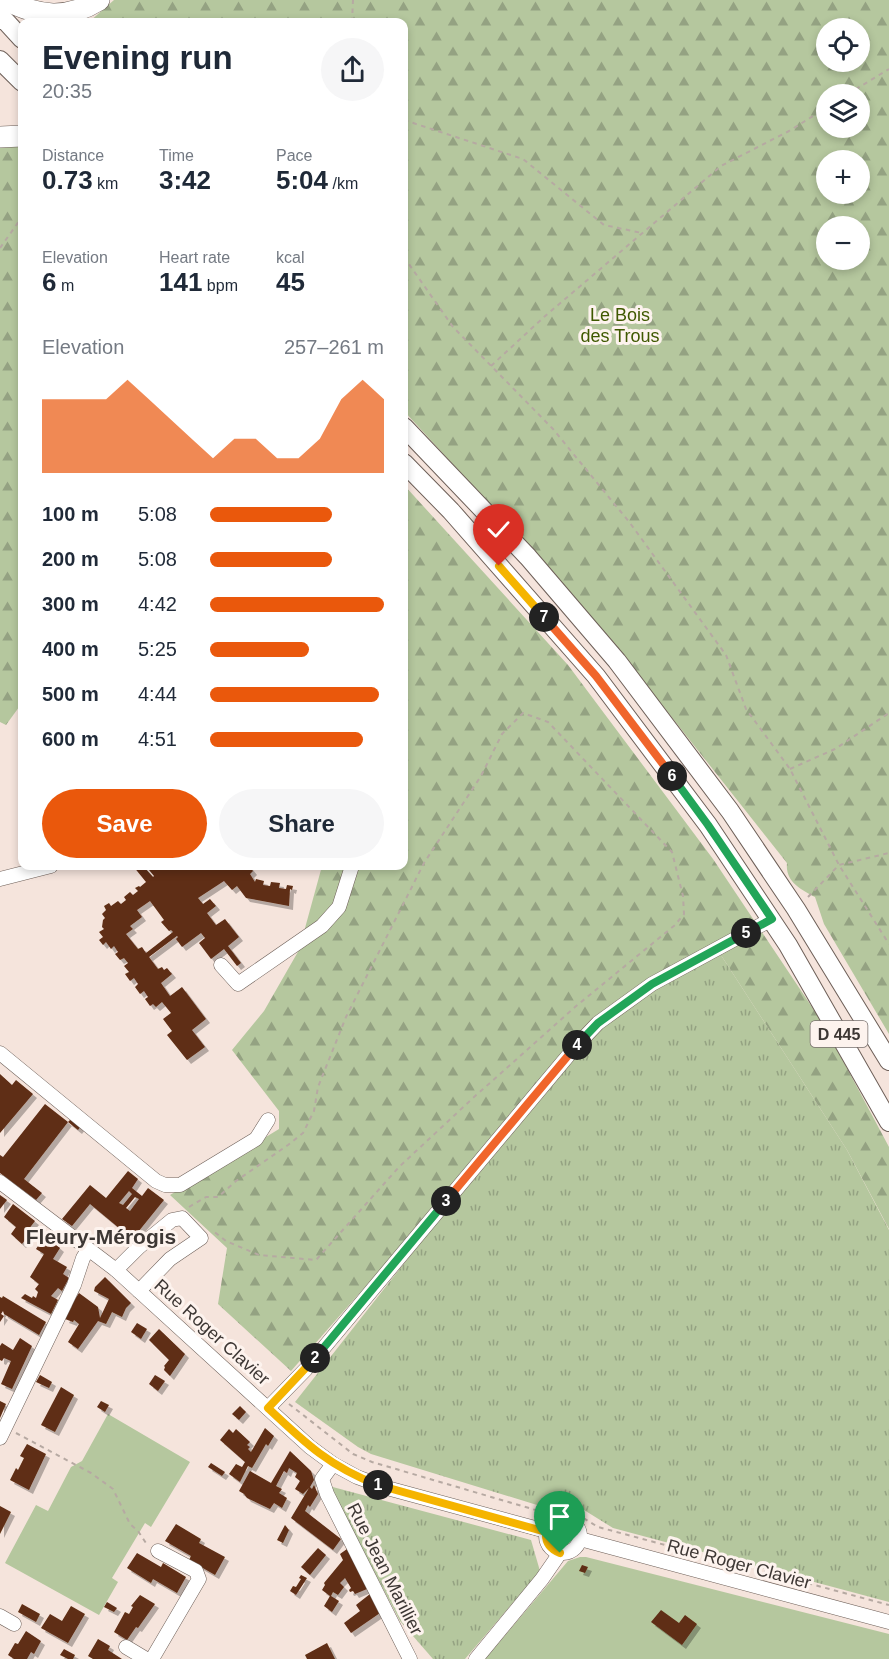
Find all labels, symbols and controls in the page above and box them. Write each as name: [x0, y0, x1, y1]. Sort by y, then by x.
map controls: [816, 18, 870, 270]
button: locate: [816, 18, 870, 72]
button: share: [321, 38, 384, 101]
text: Evening run: [42, 39, 233, 76]
text: 20:35: [42, 80, 92, 102]
button: layers: [816, 84, 870, 138]
text: Distance: [42, 147, 104, 164]
text: Time: [159, 147, 194, 164]
text: Pace: [276, 147, 312, 164]
button: +: [816, 150, 870, 204]
text: 0.73: [42, 165, 93, 195]
text: 3:42: [159, 165, 211, 195]
text: 5:04: [276, 165, 328, 195]
text: km: [93, 175, 118, 192]
text: /km: [328, 175, 358, 192]
button: −: [816, 216, 870, 270]
text: Elevation: [42, 249, 108, 266]
text: Heart rate: [159, 249, 230, 266]
text: kcal: [276, 249, 304, 266]
text: 6: [42, 267, 56, 297]
text: 141: [159, 267, 202, 297]
text: 45: [276, 267, 305, 297]
text: m: [56, 277, 74, 294]
text: bpm: [202, 277, 238, 294]
park label: Le Bois des Trous: [580, 305, 660, 346]
text: Elevation: [42, 336, 124, 358]
text: 257–261 m: [284, 336, 384, 358]
text: 100 m: [42, 503, 99, 525]
text: 5:08: [138, 503, 177, 525]
pin: [473, 504, 524, 566]
icon: check: [482, 513, 515, 546]
text: 200 m: [42, 548, 99, 570]
text: 5:08: [138, 548, 177, 570]
text: 300 m: [42, 593, 99, 615]
text: 4:42: [138, 593, 177, 615]
pin: 7: [529, 602, 559, 632]
text: 7: [540, 608, 548, 625]
text: 400 m: [42, 638, 99, 660]
text: 5:25: [138, 638, 177, 660]
text: 500 m: [42, 683, 99, 705]
text: 4:44: [138, 683, 177, 705]
text: 600 m: [42, 728, 99, 750]
text: 4:51: [138, 728, 177, 750]
pin: 6: [657, 761, 687, 791]
text: 6: [668, 767, 676, 784]
button: Save: [42, 789, 207, 858]
button: Share: [219, 789, 384, 858]
pin: 5: [731, 918, 761, 948]
text: 5: [742, 924, 750, 941]
road number: D 445: [810, 1021, 868, 1047]
pin: 4: [562, 1030, 592, 1060]
text: 4: [573, 1036, 581, 1053]
pin: 3: [431, 1186, 461, 1216]
text: 3: [442, 1192, 450, 1209]
district label: Fleury-Mérogis: [26, 1225, 176, 1248]
street label: Rue Roger Clavier: [150, 1275, 274, 1389]
pin: 2: [300, 1343, 330, 1373]
text: 2: [311, 1349, 319, 1366]
pin: 1: [363, 1470, 393, 1500]
text: 1: [374, 1476, 382, 1493]
pin: [534, 1491, 585, 1553]
street label: Rue Jean Marillier: [343, 1500, 427, 1638]
icon: arrive: [543, 1500, 576, 1533]
street label: Rue Roger Clavier: [665, 1535, 813, 1593]

